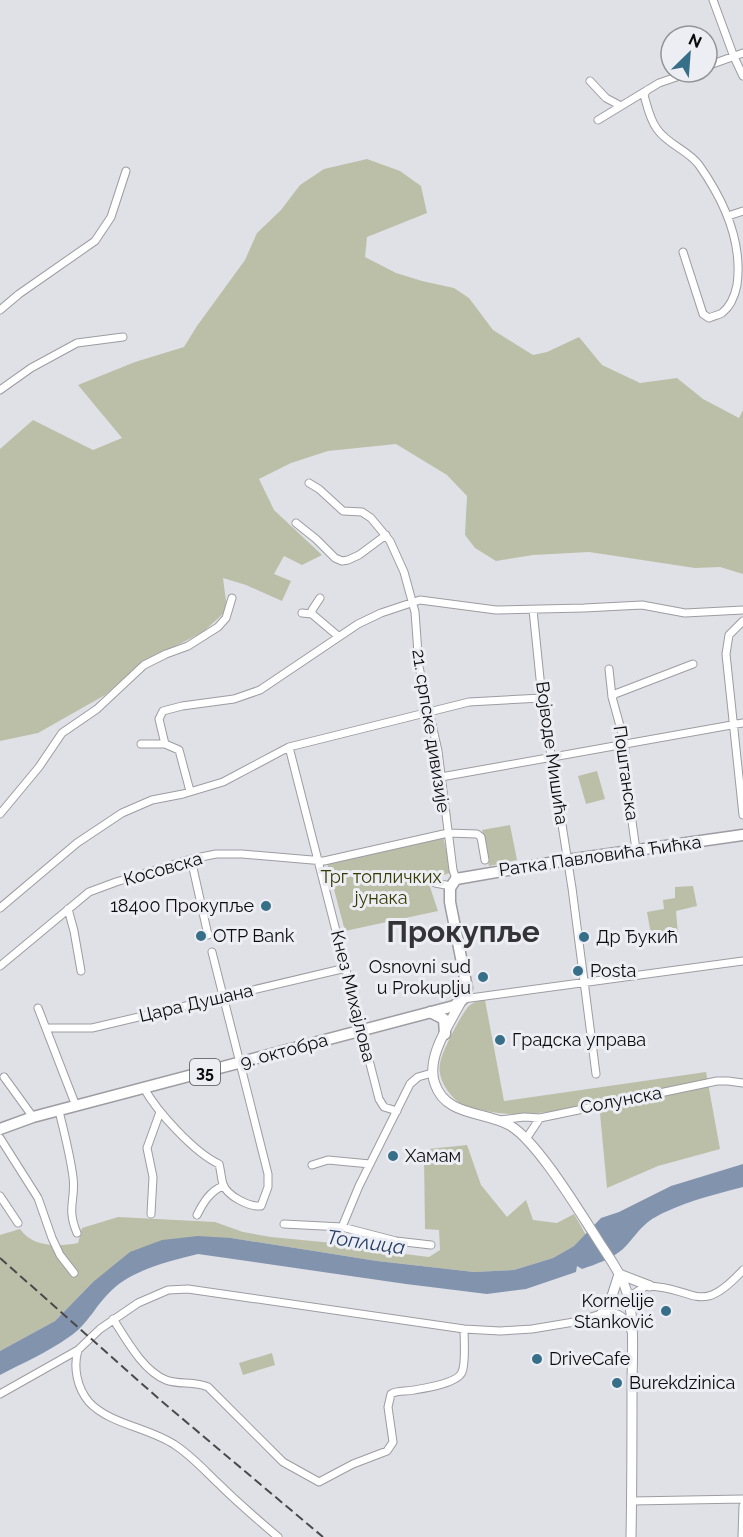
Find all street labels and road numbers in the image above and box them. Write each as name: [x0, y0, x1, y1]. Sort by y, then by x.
street label: 21. српске дивизије: [408, 648, 455, 815]
street label: Војводе Мишића: [532, 680, 573, 826]
street label: Поштанска: [609, 724, 644, 822]
street label: Ратка Павловића Ћићка: [497, 831, 703, 880]
street label: Косовска: [121, 847, 205, 890]
street label: Кнез Михајлова: [327, 928, 380, 1064]
street label: Цара Душана: [137, 979, 255, 1026]
street label: 9. октобра: [238, 1029, 330, 1072]
road number: 35: [190, 1059, 220, 1085]
street label: Солунска: [578, 1081, 663, 1118]

